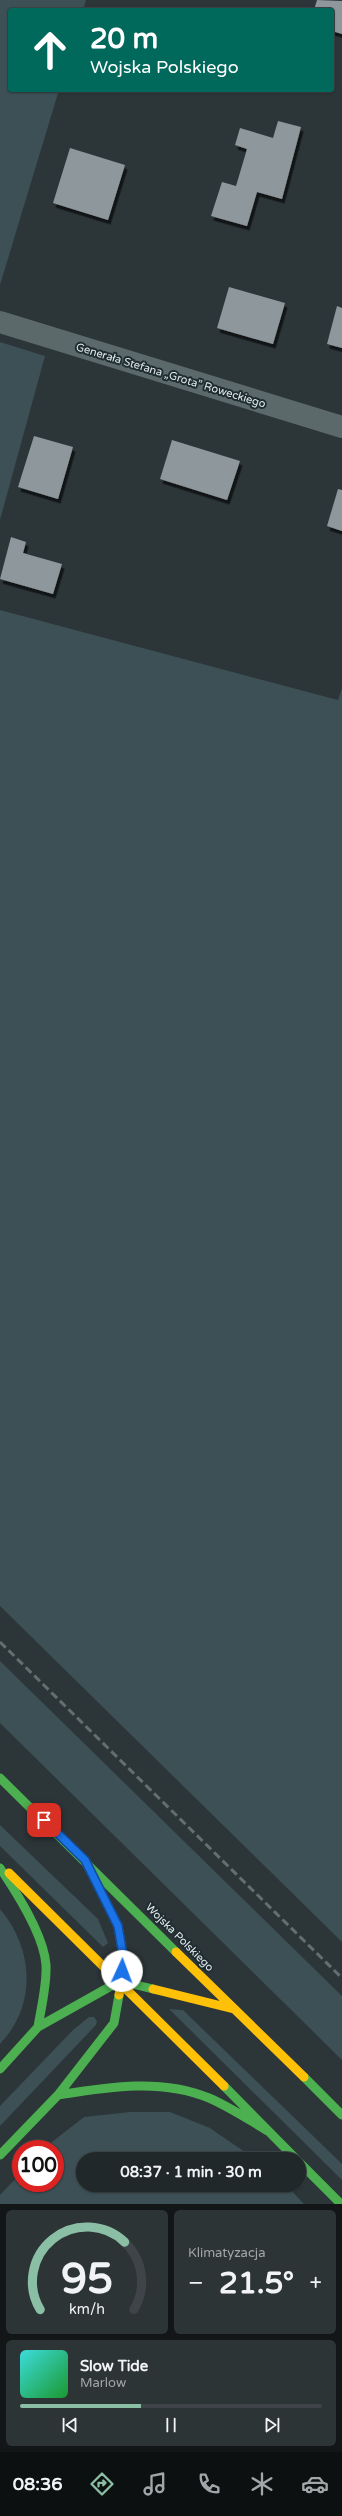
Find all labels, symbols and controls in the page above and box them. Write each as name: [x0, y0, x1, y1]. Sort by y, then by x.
text: 20 m: [90, 22, 158, 56]
icon: ahead: [24, 24, 76, 76]
text: Wojska Polskiego: [90, 56, 239, 78]
street label: Generała Stefana „Grota” Roweckiego: [74, 340, 268, 411]
pin: [27, 1803, 61, 1837]
icon: arrive: [33, 1809, 55, 1831]
street label: Wojska Polskiego: [143, 1901, 217, 1974]
position arrow: [101, 1950, 143, 1992]
speed limit sign: 100: [12, 2140, 64, 2192]
text: 08:37 · 1 min · 30 m: [120, 2163, 262, 2181]
text: Klimatyzacja: [188, 2245, 265, 2261]
text: 95: [61, 2255, 113, 2305]
text: 21.5°: [219, 2265, 294, 2302]
text: −: [188, 2270, 204, 2296]
text: +: [310, 2270, 322, 2296]
text: km/h: [69, 2301, 105, 2318]
text: Slow Tide: [80, 2357, 148, 2375]
text: Marlow: [80, 2375, 126, 2391]
icon: previous: [59, 2414, 81, 2436]
icon: pause: [160, 2414, 182, 2436]
icon: next: [261, 2414, 283, 2436]
icon: directions: [88, 2470, 116, 2498]
icon: music: [141, 2470, 169, 2498]
icon: phone: [195, 2470, 223, 2498]
icon: climate: [248, 2470, 276, 2498]
icon: car: [301, 2470, 329, 2498]
text: 08:36: [13, 2473, 63, 2495]

